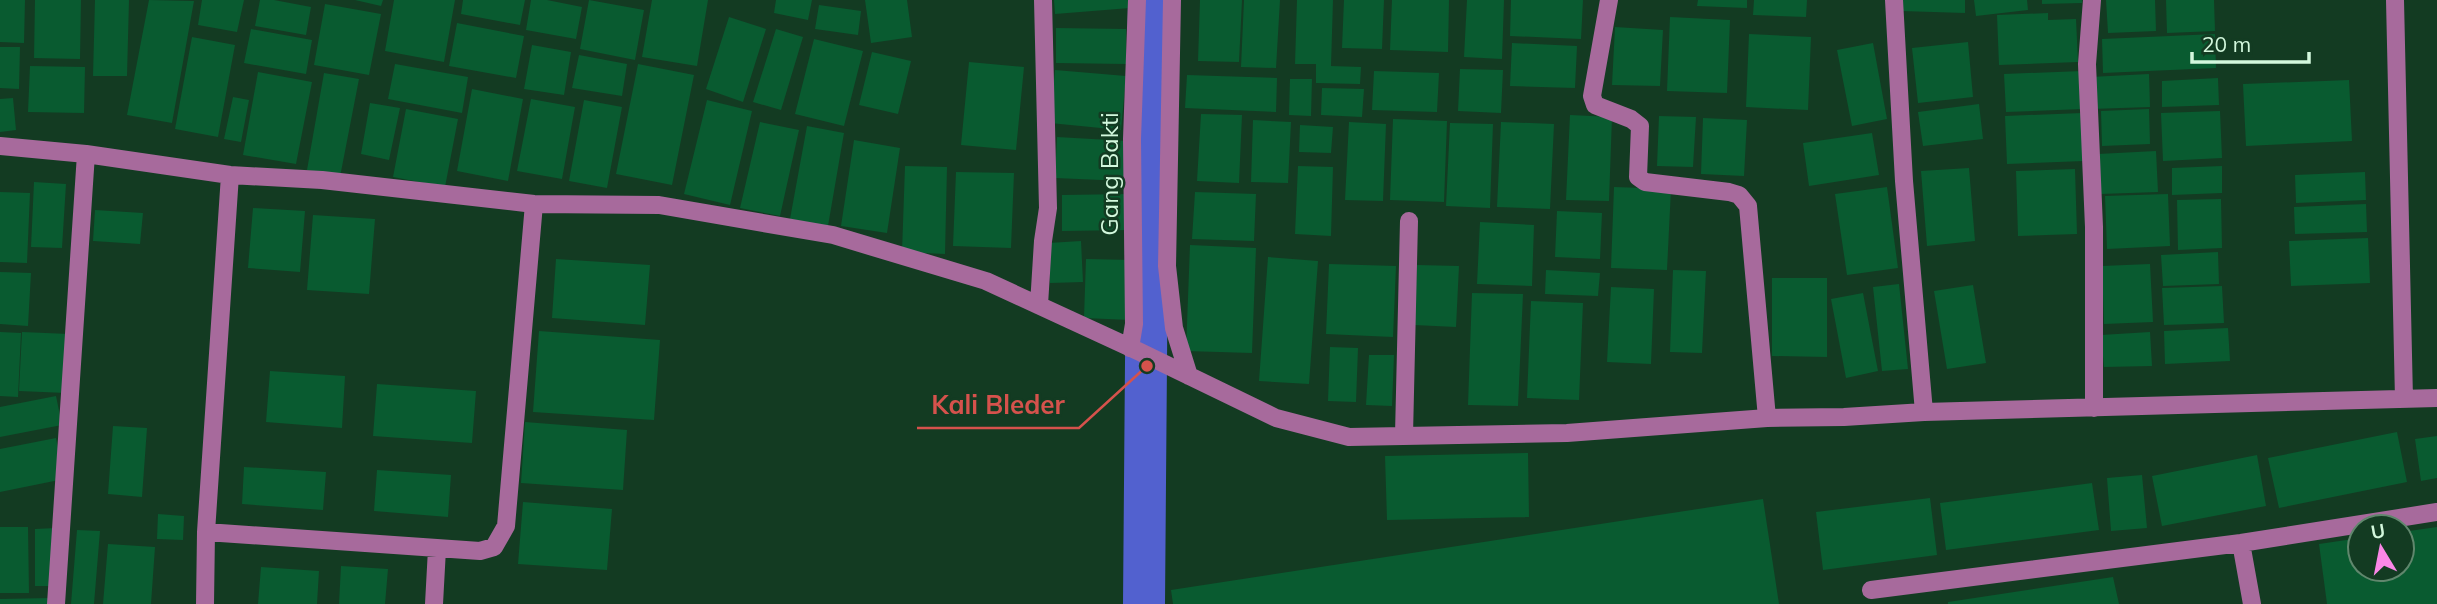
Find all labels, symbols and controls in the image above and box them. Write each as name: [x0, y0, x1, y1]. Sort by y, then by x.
scale bar: [2192, 21, 2309, 65]
text: 20 m: [2202, 31, 2251, 57]
street label: Gang Bakti: [1094, 112, 1124, 236]
callout: Kali Bleder: [917, 381, 1079, 428]
text: Kali Bleder: [931, 388, 1066, 421]
north arrow: [2346, 513, 2416, 583]
text: U: [2369, 518, 2387, 544]

